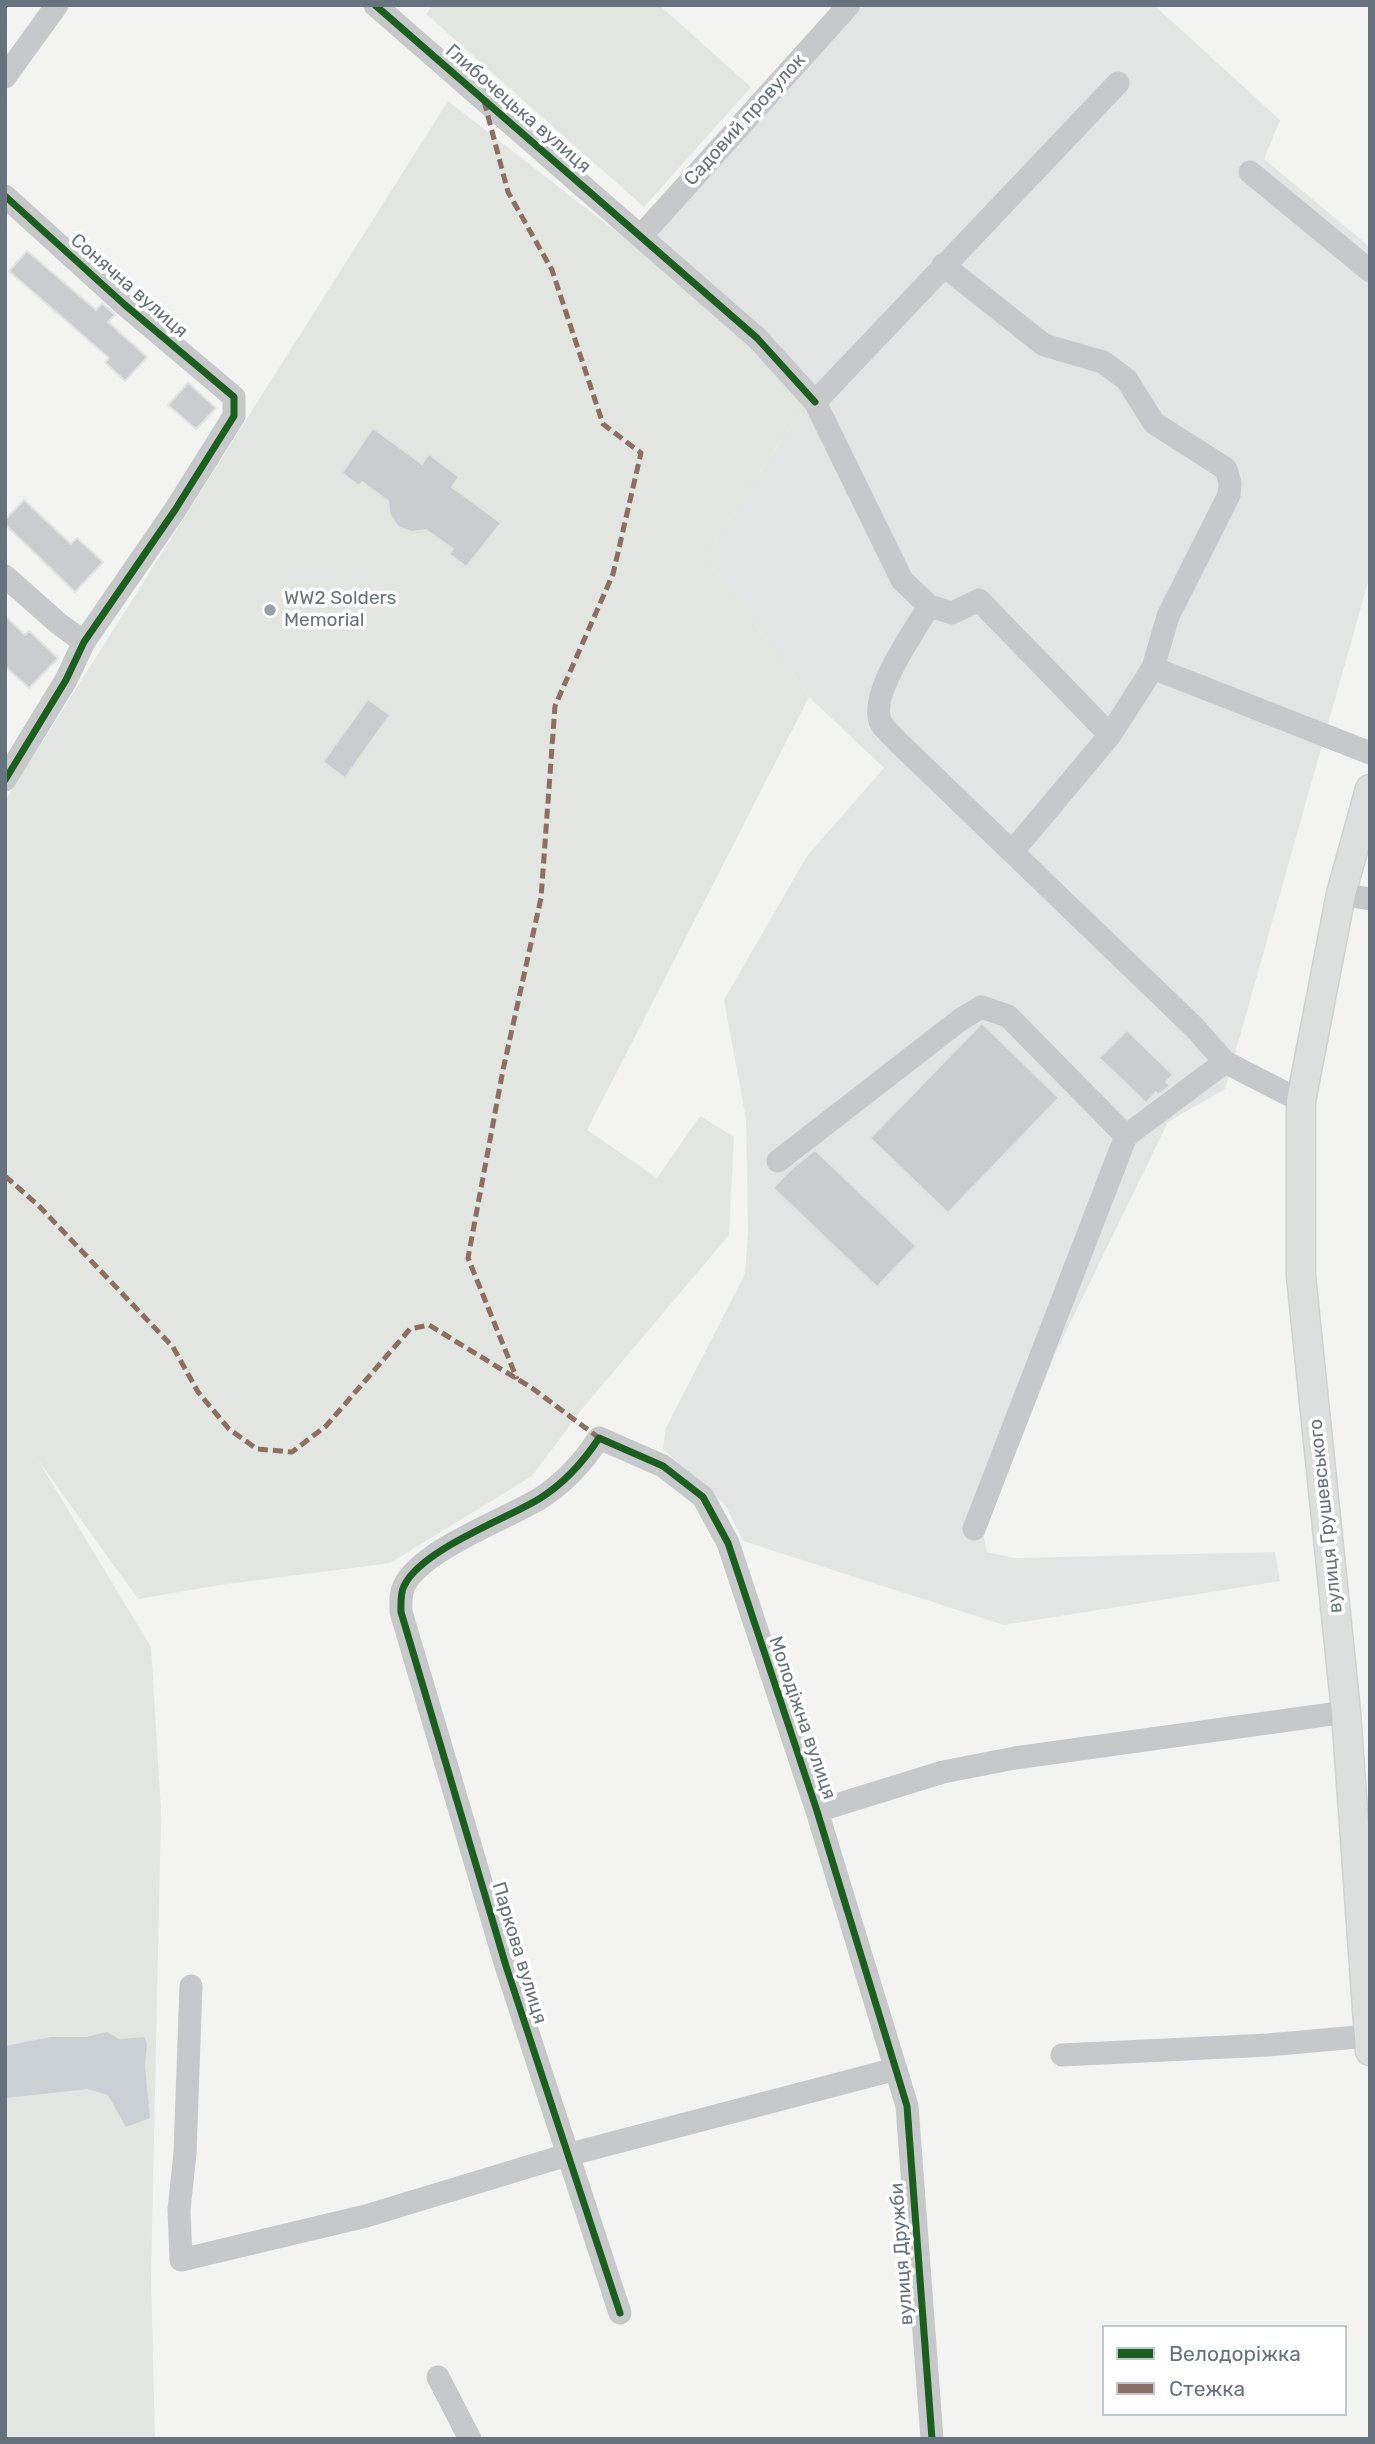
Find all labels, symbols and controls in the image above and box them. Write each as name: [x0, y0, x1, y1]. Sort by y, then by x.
street label: Глибочецька вулиця: [441, 40, 595, 178]
street label: Садовий провулок: [680, 49, 810, 191]
street label: Сонячна вулиця: [66, 229, 192, 343]
place label: WW2 Solders Memorial: [284, 588, 396, 632]
marker: WW2 Solders Memorial: [262, 602, 278, 618]
street label: вулиця Грушевського: [1304, 1418, 1348, 1614]
street label: Молодіжна вулиця: [763, 1634, 841, 1802]
street label: Паркова вулиця: [487, 1879, 551, 2027]
street label: вулиця Дружби: [886, 2182, 918, 2326]
legend: [1102, 2325, 1347, 2416]
text: Велодоріжка: [1169, 2341, 1301, 2366]
text: Стежка: [1169, 2376, 1245, 2401]

